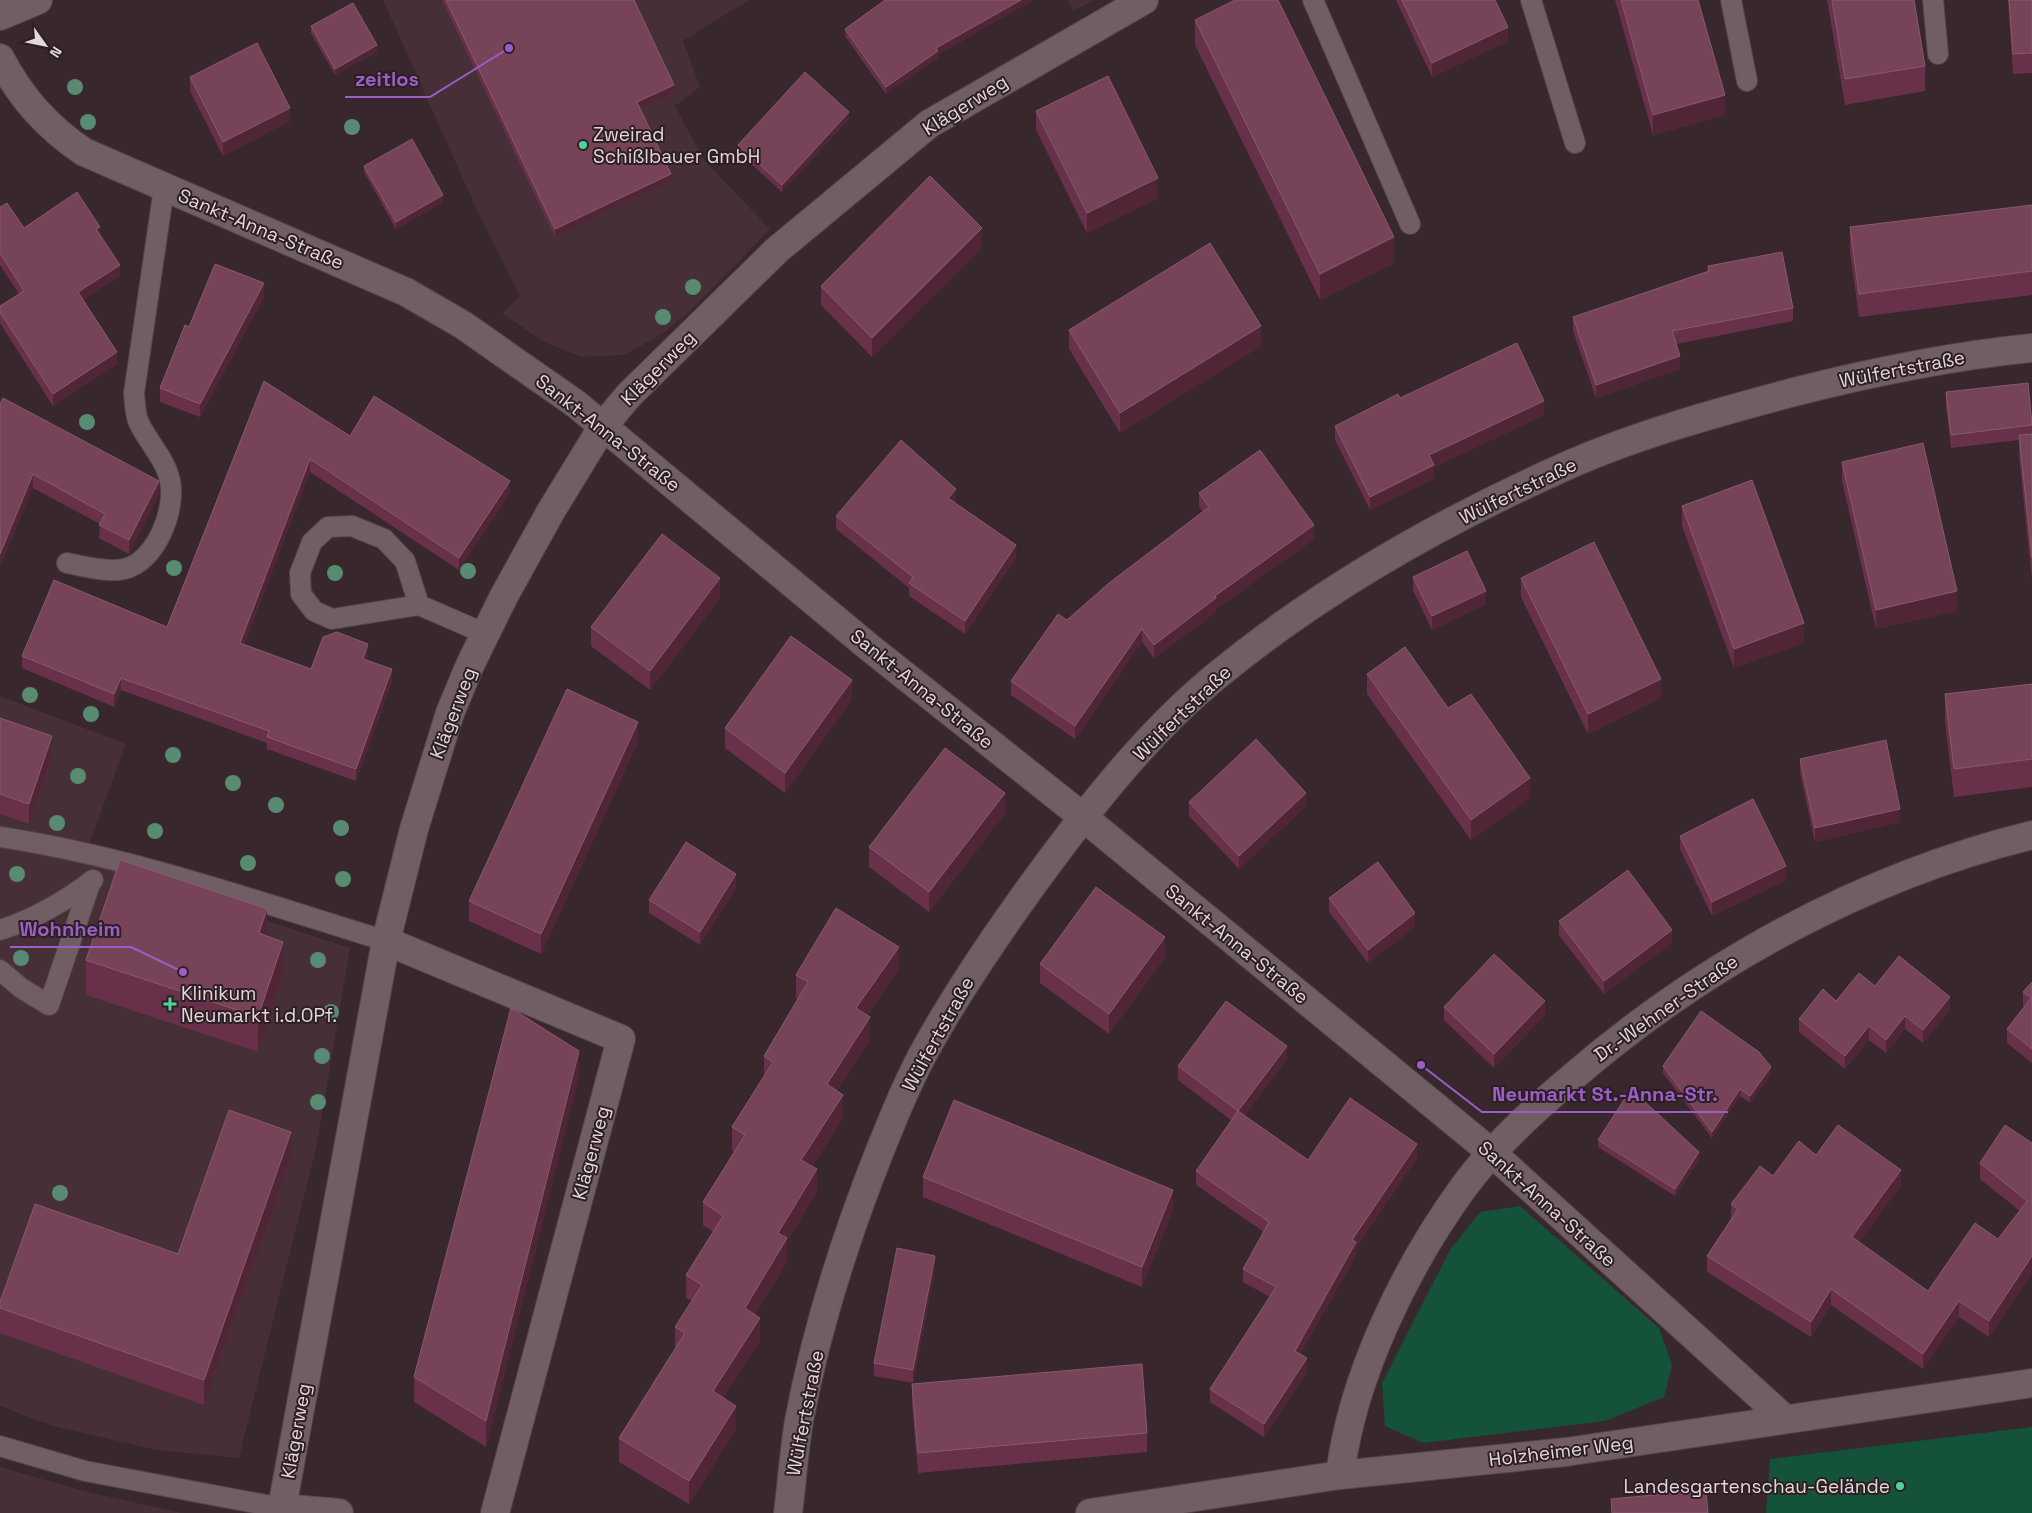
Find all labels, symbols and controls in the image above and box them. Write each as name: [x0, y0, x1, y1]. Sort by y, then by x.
north arrow: [20, 20, 70, 70]
text: N: [46, 43, 66, 61]
callout: zeitlos: [345, 62, 430, 97]
text: zeitlos: [355, 66, 419, 92]
street label: Klägerweg: [918, 69, 1012, 141]
place label: Zweirad Schißlbauer GmbH: [593, 122, 760, 169]
marker: Zweirad Schißlbauer GmbH: [577, 139, 589, 151]
street label: Sankt-Anna-Straße: [175, 183, 347, 275]
street label: Klägerweg: [615, 325, 701, 411]
street label: Wülfertstraße: [1837, 345, 1967, 393]
street label: Sankt-Anna-Straße: [530, 369, 686, 497]
street label: Wülfertstraße: [1455, 452, 1581, 530]
street label: Sankt-Anna-Straße: [845, 624, 999, 754]
street label: Wülfertstraße: [1127, 660, 1237, 766]
street label: Klägerweg: [424, 664, 482, 762]
street label: Sankt-Anna-Straße: [1160, 879, 1314, 1009]
callout: Wohnheim: [10, 912, 131, 947]
text: Wohnheim: [20, 916, 120, 942]
street label: Dr.-Wehner-Straße: [1589, 949, 1743, 1067]
street label: Wülfertstraße: [896, 972, 980, 1096]
place label: Klinikum Neumarkt i.d.OPf.: [181, 981, 337, 1028]
marker: Klinikum Neumarkt i.d.OPf.: [163, 997, 177, 1011]
callout: Neumarkt St.-Anna-Str.: [1482, 1077, 1728, 1112]
text: Neumarkt St.-Anna-Str.: [1492, 1081, 1718, 1107]
street label: Klägerweg: [567, 1103, 615, 1203]
street label: Sankt-Anna-Straße: [1473, 1135, 1621, 1273]
street label: Wülfertstraße: [781, 1348, 829, 1478]
street label: Klägerweg: [275, 1382, 317, 1480]
street label: Holzheimer Weg: [1487, 1430, 1635, 1472]
place label: Landesgartenschau-Gelände: [1623, 1474, 1890, 1499]
marker: Landesgartenschau-Gelände: [1894, 1480, 1906, 1492]

